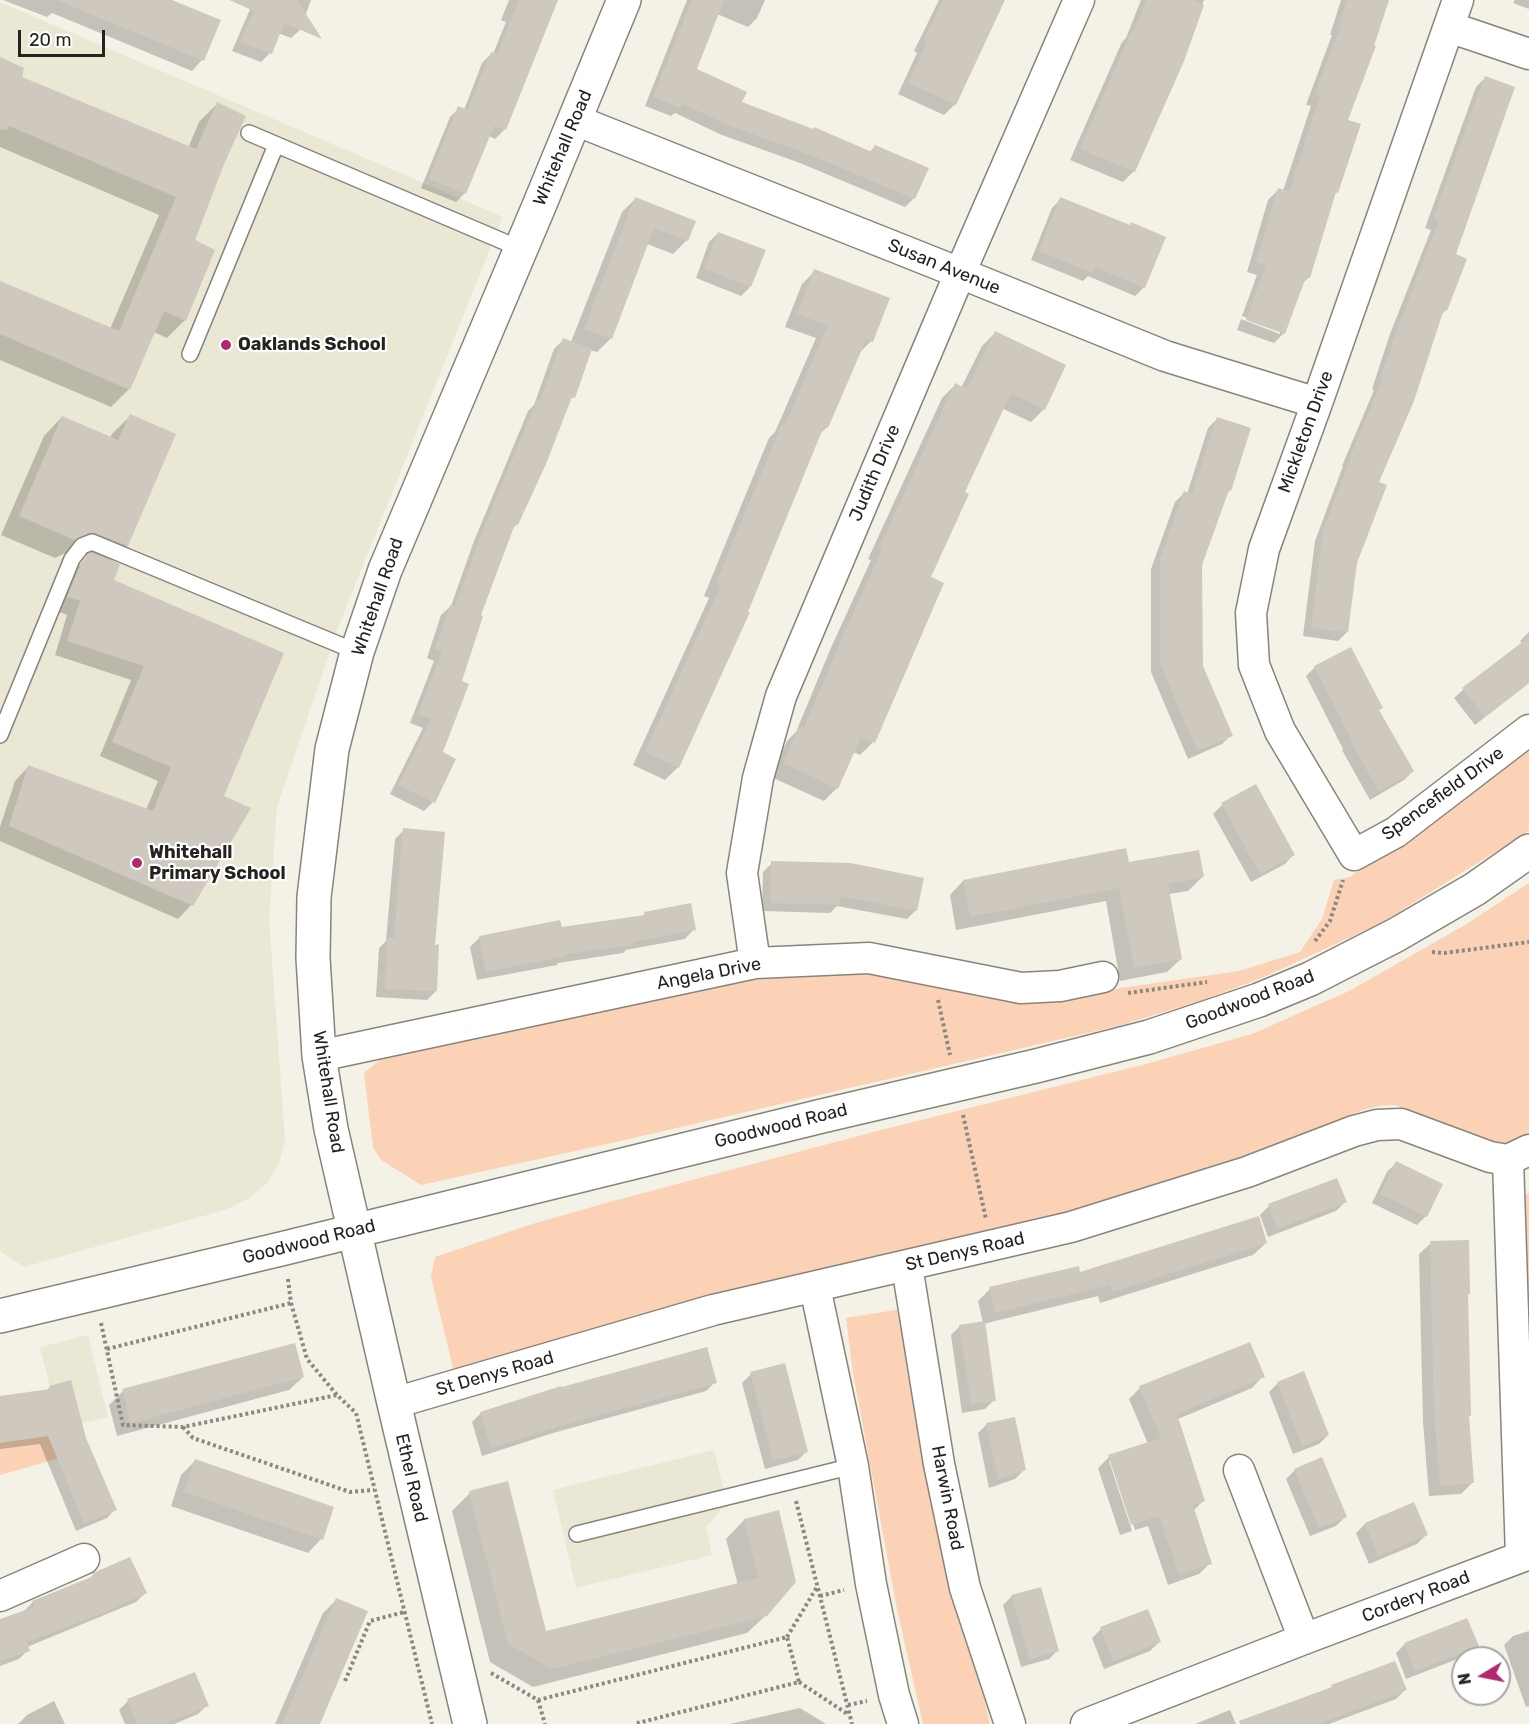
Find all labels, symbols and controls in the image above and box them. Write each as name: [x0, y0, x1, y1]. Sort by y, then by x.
scale bar: [21, 18, 108, 56]
text: 20 m: [29, 29, 71, 51]
street label: Whitehall Road: [529, 87, 597, 209]
street label: Susan Avenue: [885, 235, 1003, 299]
place label: Oaklands School: [238, 334, 386, 356]
marker: Oaklands School: [219, 338, 233, 352]
street label: Mickleton Drive: [1274, 368, 1338, 496]
street label: Judith Drive: [845, 421, 905, 525]
street label: Whitehall Road: [348, 535, 408, 659]
street label: Spencefield Drive: [1378, 742, 1508, 846]
place label: Whitehall Primary School: [149, 842, 286, 884]
marker: Whitehall Primary School: [130, 856, 144, 870]
street label: Angela Drive: [655, 953, 763, 995]
street label: Goodwood Road: [1183, 966, 1317, 1034]
street label: Whitehall Road: [308, 1029, 348, 1155]
street label: Goodwood Road: [712, 1099, 850, 1153]
street label: Goodwood Road: [240, 1215, 378, 1269]
street label: St Denys Road: [903, 1228, 1027, 1276]
street label: St Denys Road: [434, 1347, 556, 1401]
street label: Ethel Road: [390, 1432, 432, 1524]
street label: Harwin Road: [926, 1444, 968, 1552]
street label: Cordery Road: [1359, 1567, 1473, 1627]
north arrow: [1451, 1646, 1511, 1706]
text: N: [1454, 1672, 1475, 1686]

